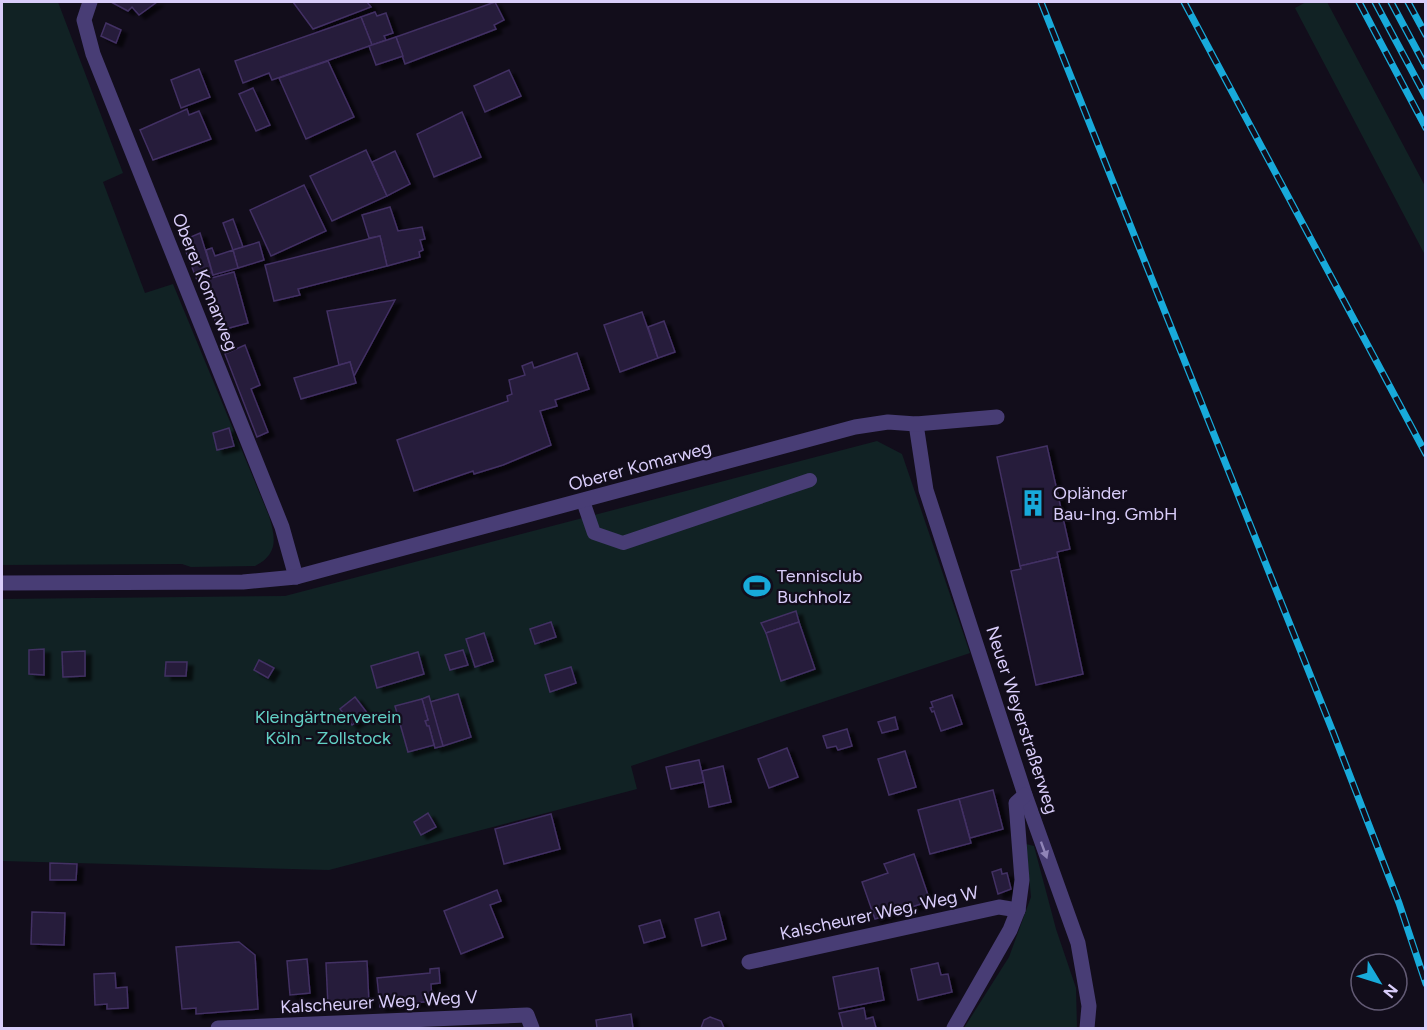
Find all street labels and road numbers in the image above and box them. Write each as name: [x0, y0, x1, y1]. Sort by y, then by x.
street label: Oberer Komarweg: [167, 210, 243, 354]
street label: Oberer Komarweg: [566, 436, 714, 496]
street label: Neuer Weyerstraßerweg: [981, 623, 1063, 817]
street label: Kalscheurer Weg, Weg W: [778, 881, 981, 945]
street label: Kalscheurer Weg, Weg V: [280, 986, 479, 1018]

